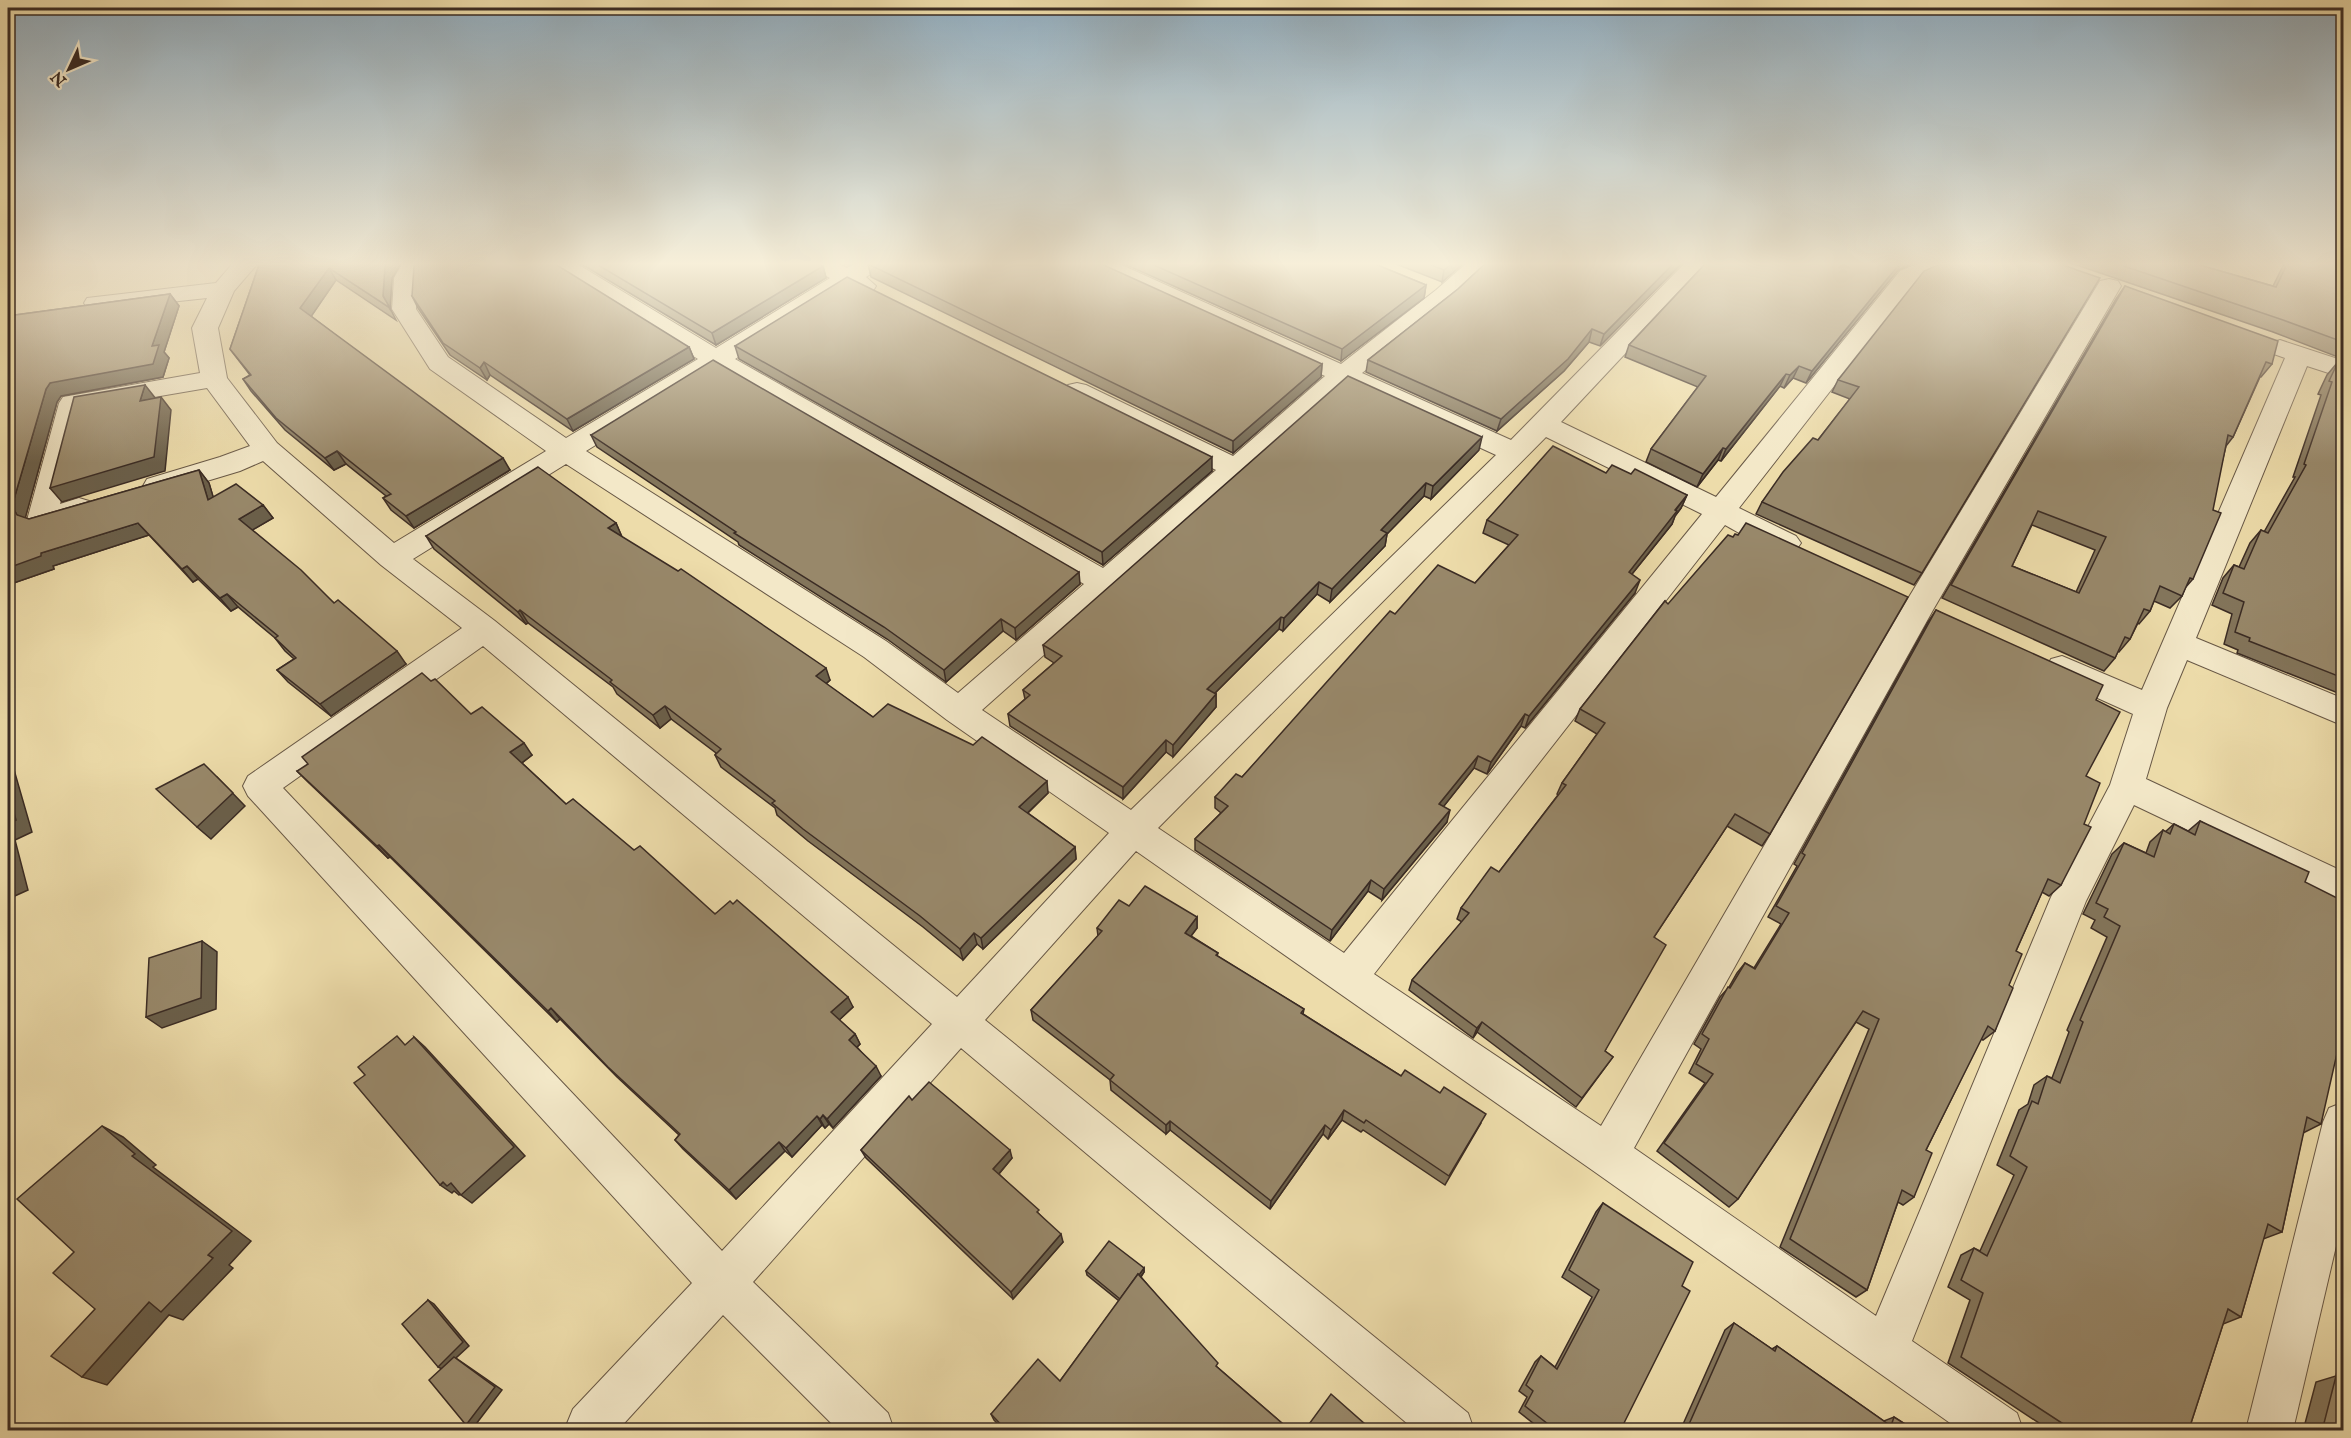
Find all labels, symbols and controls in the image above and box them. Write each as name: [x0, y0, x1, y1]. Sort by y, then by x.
north arrow: [39, 39, 99, 99]
text: N: [48, 66, 72, 91]

